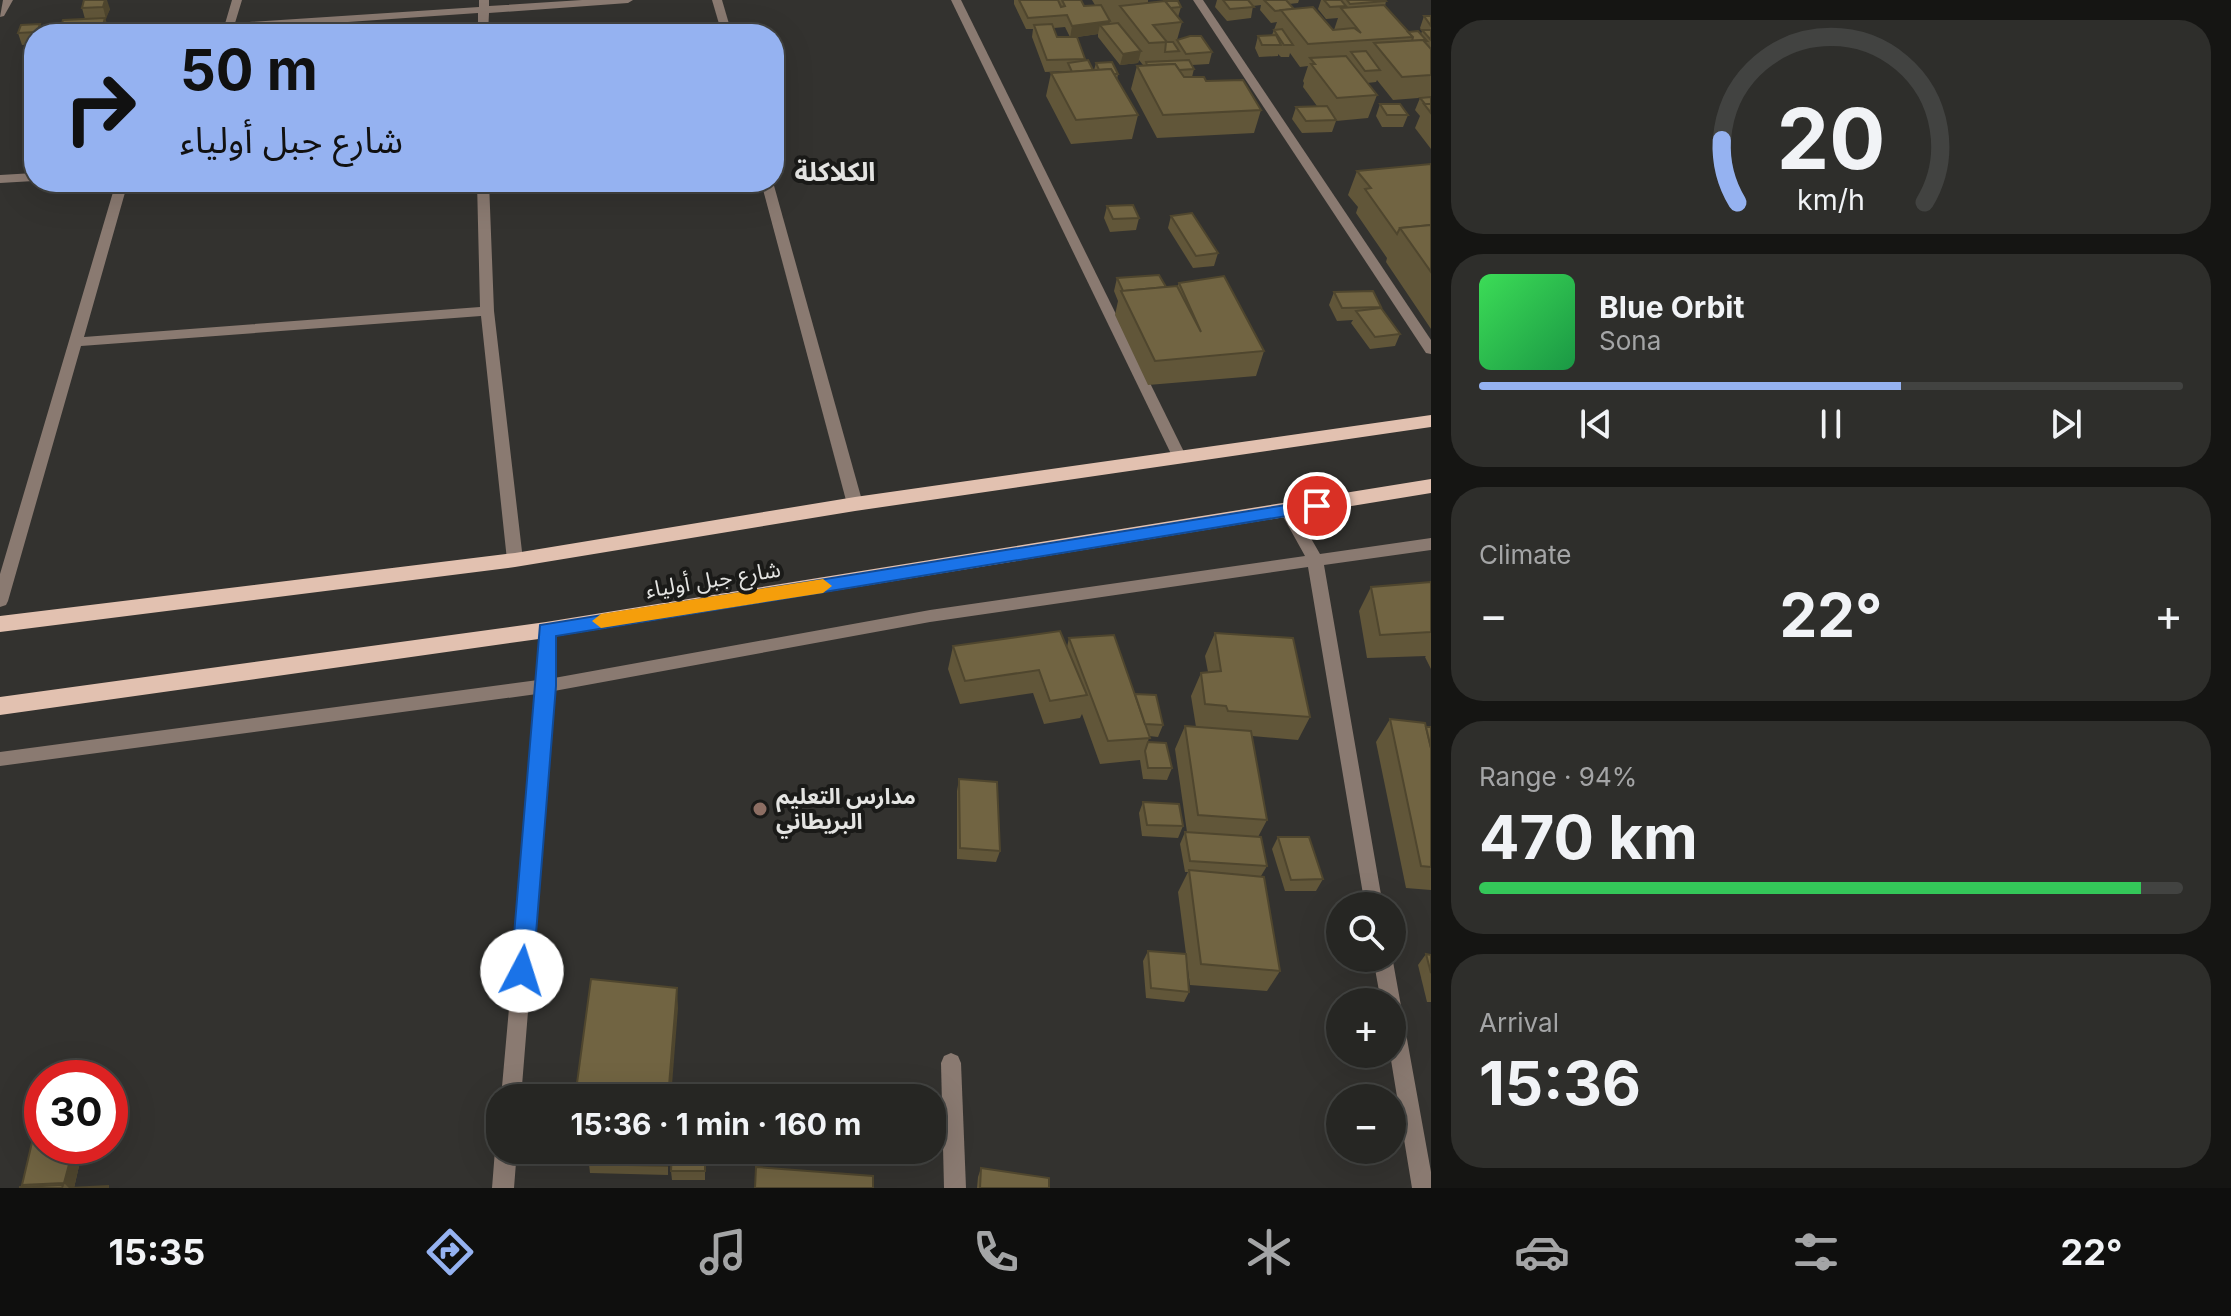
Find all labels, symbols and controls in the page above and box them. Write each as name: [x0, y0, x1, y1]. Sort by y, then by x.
text: 50 m: [180, 36, 318, 104]
icon: right: [48, 56, 152, 160]
text: 20: [1777, 87, 1885, 188]
text: شارع جبل أولياء: [180, 118, 403, 162]
district label: الكلاكلة: [795, 156, 875, 187]
text: km/h: [1797, 182, 1865, 217]
text: Blue Orbit: [1599, 289, 1744, 325]
text: Sona: [1599, 325, 1661, 356]
icon: previous: [1574, 402, 1618, 446]
icon: pause: [1809, 402, 1853, 446]
icon: next: [2044, 402, 2088, 446]
pin: [1283, 472, 1351, 540]
icon: arrive: [1295, 484, 1339, 528]
text: Climate: [1479, 539, 1571, 570]
street label: شارع جبل أولياء: [644, 556, 783, 606]
text: 22°: [1779, 579, 1883, 651]
text: −: [1479, 588, 1508, 642]
text: +: [2154, 588, 2183, 642]
text: Range · 94%: [1479, 761, 1637, 792]
place label: مدارس التعليم البريطاني: [776, 783, 916, 839]
marker: مدارس التعليم البريطاني: [751, 800, 769, 818]
text: 470 km: [1479, 801, 1698, 873]
map controls: [1326, 892, 1406, 1164]
button: search: [1326, 892, 1406, 972]
position arrow: [480, 929, 564, 1013]
button: +: [1326, 988, 1406, 1068]
text: Arrival: [1479, 1007, 1559, 1038]
text: 15:36: [1479, 1047, 1641, 1119]
speed limit sign: 30: [24, 1060, 128, 1164]
button: −: [1326, 1084, 1406, 1164]
text: 15:36 · 1 min · 160 m: [571, 1106, 861, 1142]
icon: directions: [422, 1224, 478, 1280]
icon: music: [695, 1224, 751, 1280]
icon: phone: [968, 1224, 1024, 1280]
icon: climate: [1241, 1224, 1297, 1280]
icon: car: [1514, 1224, 1570, 1280]
icon: filters: [1788, 1224, 1844, 1280]
text: 15:35: [109, 1230, 205, 1274]
text: 22°: [2061, 1230, 2122, 1274]

